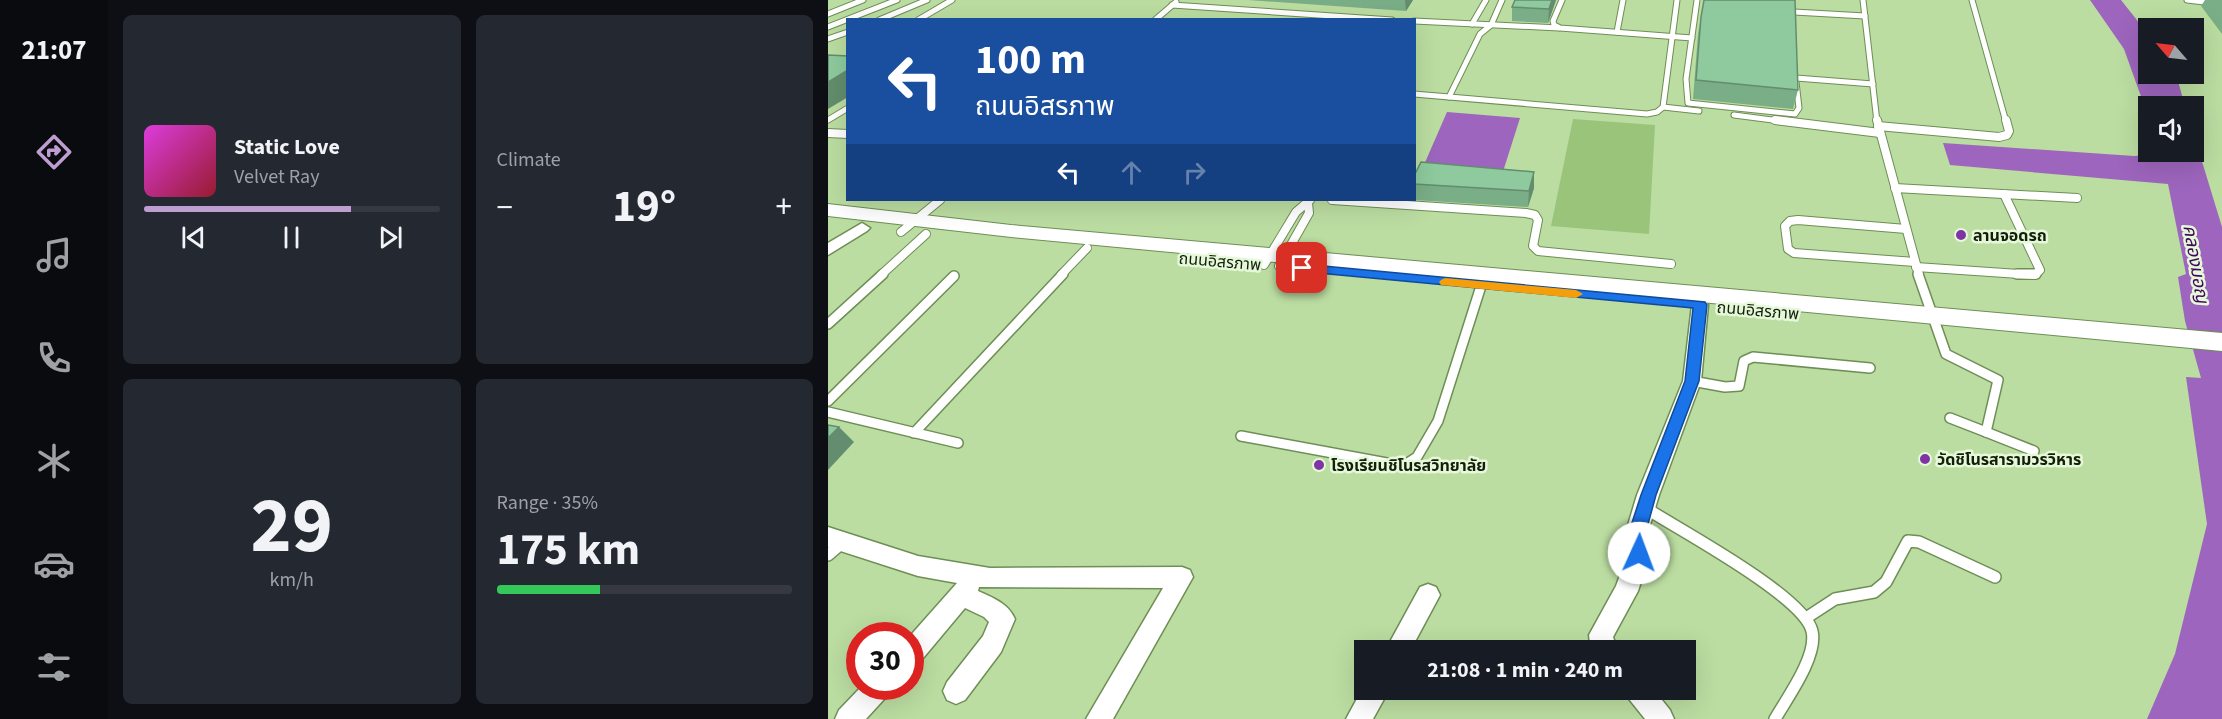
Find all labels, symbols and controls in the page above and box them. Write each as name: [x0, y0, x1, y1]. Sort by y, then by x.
north arrow: [2138, 18, 2204, 84]
map controls: [2138, 18, 2204, 162]
text: 100 m: [975, 30, 1086, 90]
text: 21:07: [21, 31, 87, 70]
icon: left: [876, 42, 954, 120]
text: ถนนอิสรภาพ: [975, 87, 1114, 126]
button: sound: [2138, 96, 2204, 162]
icon: directions: [33, 131, 75, 173]
text: Static Love: [234, 131, 340, 163]
text: Climate: [497, 146, 561, 174]
icon: left: [1052, 156, 1085, 189]
icon: ahead: [1115, 156, 1148, 189]
icon: right: [1178, 156, 1211, 189]
text: Velvet Ray: [234, 163, 320, 191]
text: 19°: [612, 175, 676, 239]
text: −: [497, 184, 513, 231]
text: +: [776, 184, 792, 231]
icon: previous: [177, 221, 210, 254]
icon: pause: [275, 221, 308, 254]
icon: next: [374, 221, 407, 254]
water label: คลองมอญ: [2176, 223, 2215, 307]
place label: ลานจอดรถ: [1973, 225, 2047, 247]
marker: ลานจอดรถ: [1954, 228, 1968, 242]
icon: music: [33, 234, 75, 276]
pin: [1276, 242, 1327, 293]
street label: ถนนอิสรภาพ: [1178, 247, 1262, 277]
icon: arrive: [1285, 251, 1318, 284]
street label: ถนนอิสรภาพ: [1716, 296, 1800, 326]
icon: phone: [33, 337, 75, 379]
icon: climate: [33, 440, 75, 482]
place label: วัดชิโนรสารามวรวิหาร: [1937, 449, 2081, 471]
marker: วัดชิโนรสารามวรวิหาร: [1918, 452, 1932, 466]
place label: โรงเรียนชิโนรสวิทยาลัย: [1331, 455, 1486, 477]
marker: โรงเรียนชิโนรสวิทยาลัย: [1312, 458, 1326, 472]
text: 29: [251, 471, 333, 582]
text: Range · 35%: [497, 489, 598, 517]
text: 175 km: [497, 518, 640, 582]
position arrow: [1607, 521, 1671, 585]
icon: car: [33, 543, 75, 585]
text: km/h: [270, 566, 314, 594]
speed limit sign: 30: [846, 622, 924, 700]
icon: filters: [33, 646, 75, 688]
text: 21:08 · 1 min · 240 m: [1427, 654, 1623, 686]

